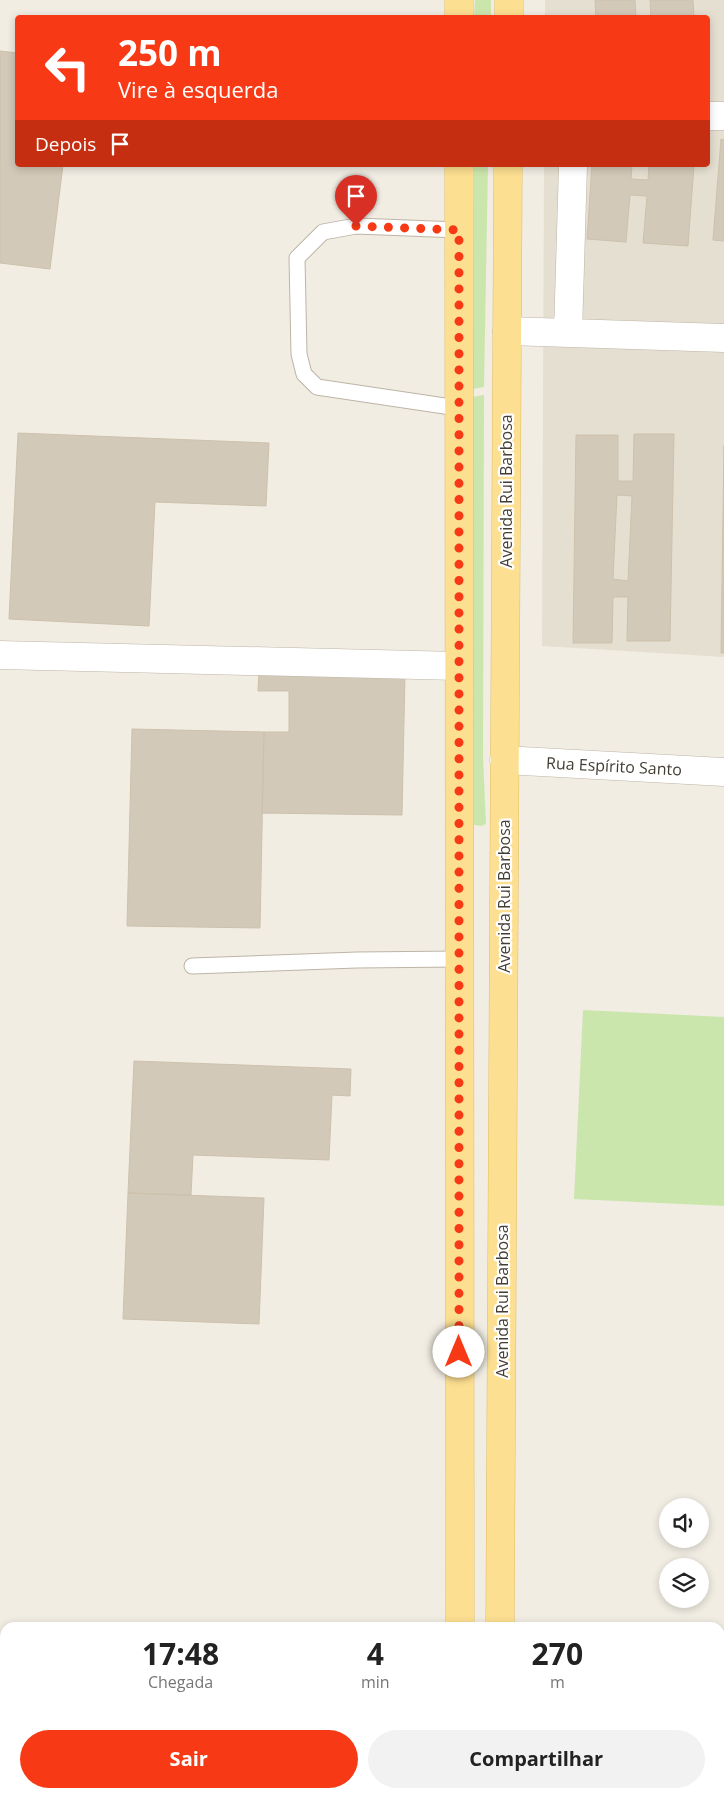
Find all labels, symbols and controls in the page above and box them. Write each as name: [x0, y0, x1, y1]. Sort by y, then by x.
text: 250 m: [118, 29, 222, 76]
icon: left: [35, 35, 100, 100]
text: Vire à esquerda: [118, 74, 279, 104]
icon: arrive: [106, 130, 134, 158]
text: Depois: [35, 131, 96, 157]
pin: [335, 175, 377, 226]
icon: arrive: [342, 182, 370, 210]
street label: Avenida Rui Barbosa: [495, 414, 517, 568]
street label: Rua Espírito Santo: [546, 751, 682, 781]
street label: Avenida Rui Barbosa: [493, 819, 515, 973]
street label: Avenida Rui Barbosa: [491, 1224, 513, 1378]
position arrow: [432, 1325, 484, 1377]
map controls: [659, 1498, 709, 1608]
button: sound: [659, 1498, 709, 1548]
button: layers: [659, 1558, 709, 1608]
text: 17:48: [142, 1633, 219, 1674]
text: 4: [367, 1633, 384, 1674]
text: 270: [532, 1633, 583, 1674]
text: Chegada: [148, 1671, 213, 1693]
text: min: [361, 1671, 390, 1693]
text: m: [550, 1671, 565, 1693]
button: Sair: [20, 1730, 358, 1788]
button: Compartilhar: [368, 1730, 705, 1788]

